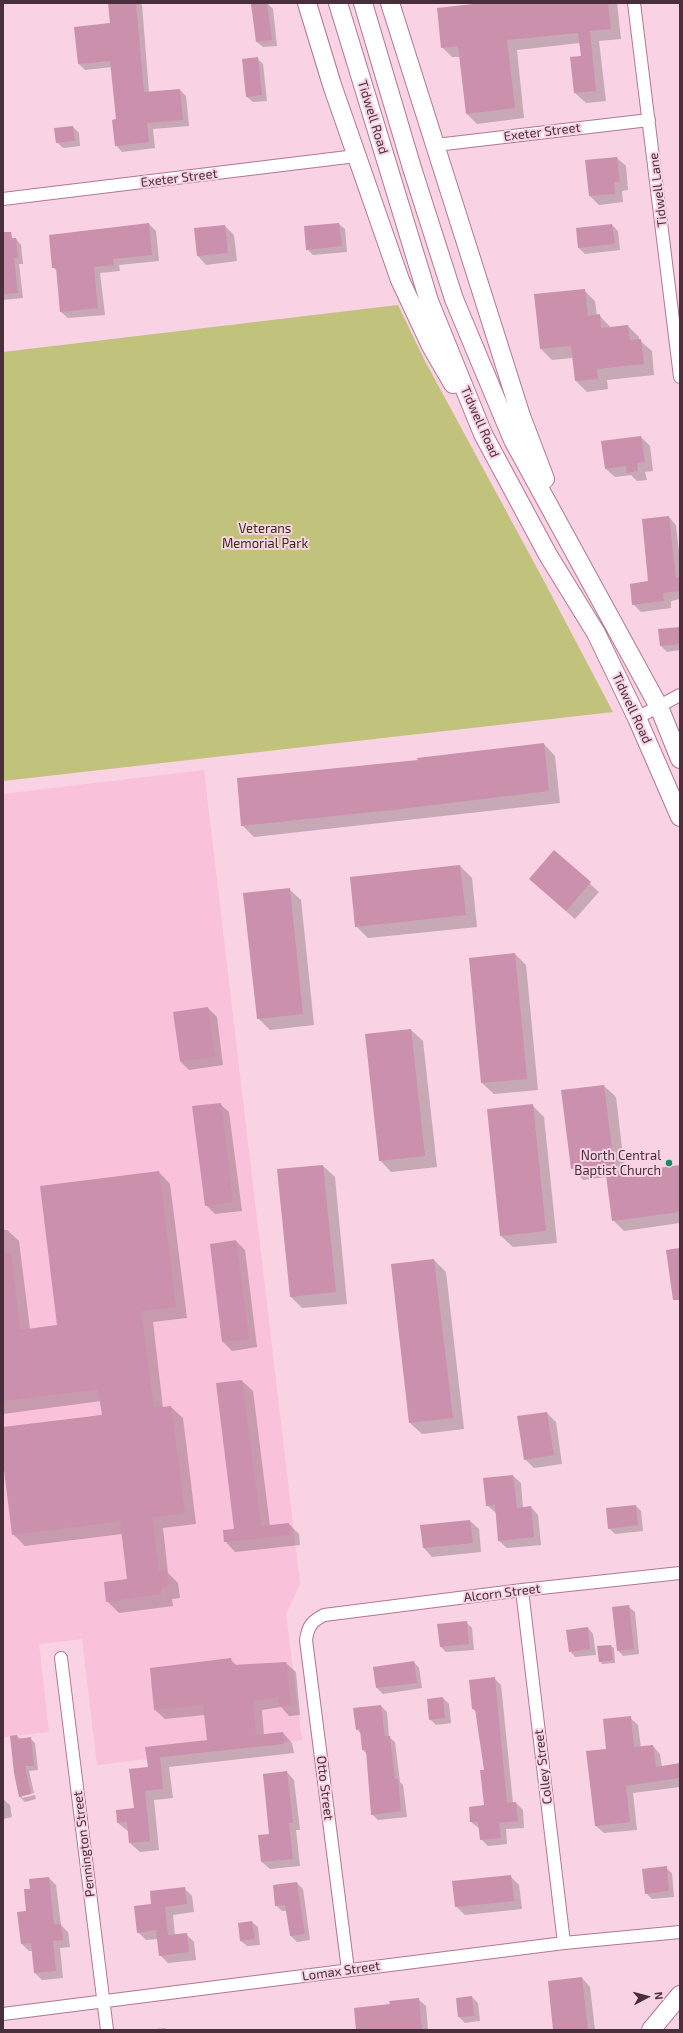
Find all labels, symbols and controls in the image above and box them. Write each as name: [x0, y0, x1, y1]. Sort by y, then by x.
street label: Tidwell Road: [354, 78, 392, 156]
street label: Exeter Street: [503, 120, 581, 144]
street label: Tidwell Lane: [646, 152, 670, 228]
street label: Exeter Street: [140, 166, 218, 190]
street label: Tidwell Road: [457, 384, 503, 460]
park label: Veterans Memorial Park: [222, 521, 308, 552]
street label: Tidwell Road: [609, 670, 655, 746]
place label: North Central Baptist Church: [574, 1148, 661, 1179]
marker: North Central Baptist Church: [664, 1158, 674, 1168]
street label: Alcorn Street: [463, 1581, 541, 1605]
street label: Colley Street: [531, 1729, 555, 1805]
street label: Otto Street: [313, 1755, 337, 1821]
street label: Pennington Street: [70, 1790, 98, 1898]
street label: Lomax Street: [301, 1958, 381, 1984]
north arrow: [627, 1977, 667, 2017]
text: N: [653, 1991, 666, 2000]

